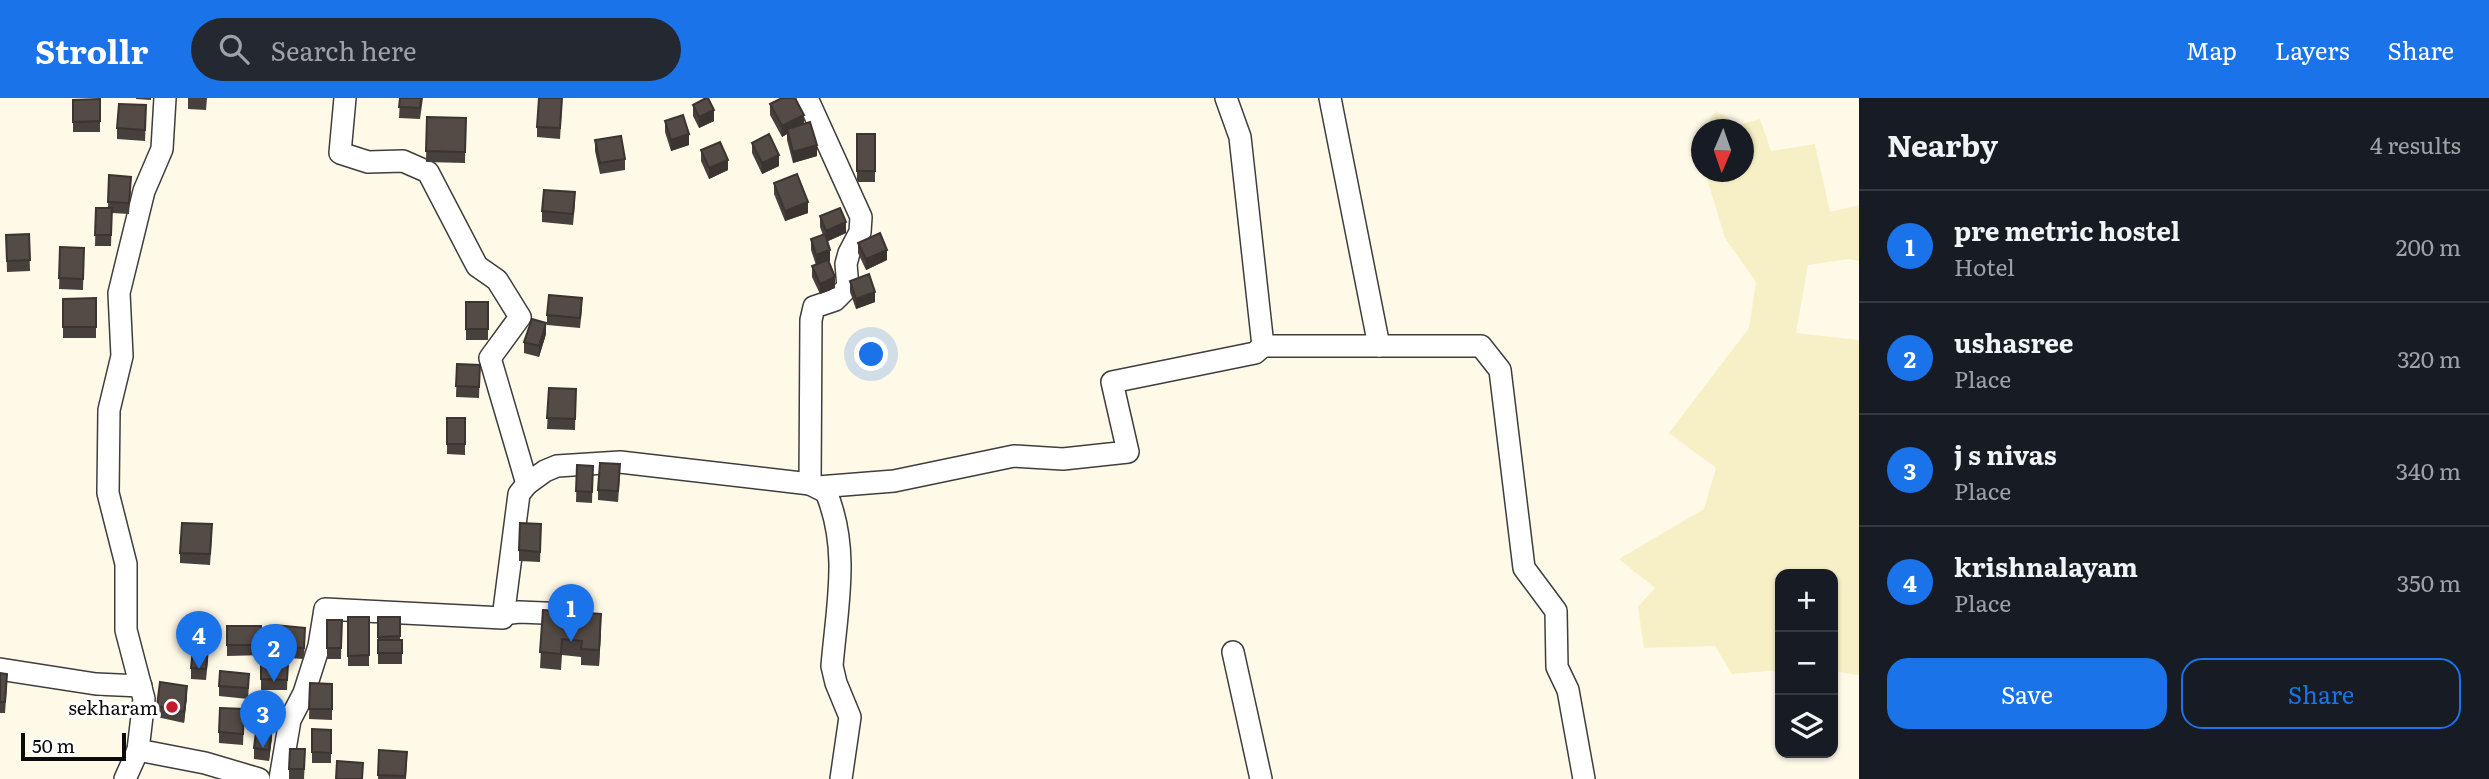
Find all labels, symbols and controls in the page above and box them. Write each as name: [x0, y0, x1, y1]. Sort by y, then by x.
search box: [191, 18, 681, 81]
text: Strollr: [35, 25, 149, 74]
icon: search: [215, 30, 253, 68]
text: Search here: [271, 30, 416, 69]
text: Map: [2186, 32, 2237, 67]
text: Layers: [2275, 32, 2349, 67]
text: Share: [2387, 32, 2454, 67]
north arrow: [1691, 119, 1754, 182]
text: Nearby: [1887, 122, 1998, 166]
text: 4 results: [2370, 127, 2461, 161]
text: pre metric hostel: [1954, 210, 2180, 249]
text: 1: [1905, 229, 1915, 263]
text: 200 m: [2396, 229, 2461, 263]
text: Hotel: [1954, 249, 2015, 283]
text: ushasree: [1954, 322, 2074, 361]
your location: [854, 337, 888, 371]
text: 2: [1904, 341, 1916, 375]
text: 320 m: [2397, 341, 2461, 375]
text: Place: [1954, 361, 2011, 395]
text: j s nivas: [1954, 434, 2057, 473]
text: 3: [1904, 453, 1916, 487]
text: 340 m: [2396, 453, 2461, 487]
text: Place: [1954, 473, 2011, 507]
text: krishnalayam: [1954, 546, 2138, 585]
text: 4: [1903, 565, 1917, 599]
text: 350 m: [2397, 565, 2461, 599]
map controls: [1775, 569, 1838, 758]
button: +: [1775, 569, 1838, 632]
pin: 1: [548, 584, 594, 642]
text: Place: [1954, 585, 2011, 619]
pin: 4: [176, 611, 222, 669]
pin: 2: [251, 624, 297, 682]
button: −: [1775, 632, 1838, 695]
button: Save: [1887, 658, 2167, 729]
button: Share: [2181, 658, 2461, 729]
pin: 3: [240, 690, 286, 748]
place label: sekharam: [68, 693, 158, 721]
button: layers: [1775, 695, 1838, 758]
marker: sekharam: [164, 699, 180, 715]
scale bar: [21, 730, 126, 762]
text: 50 m: [32, 731, 75, 759]

